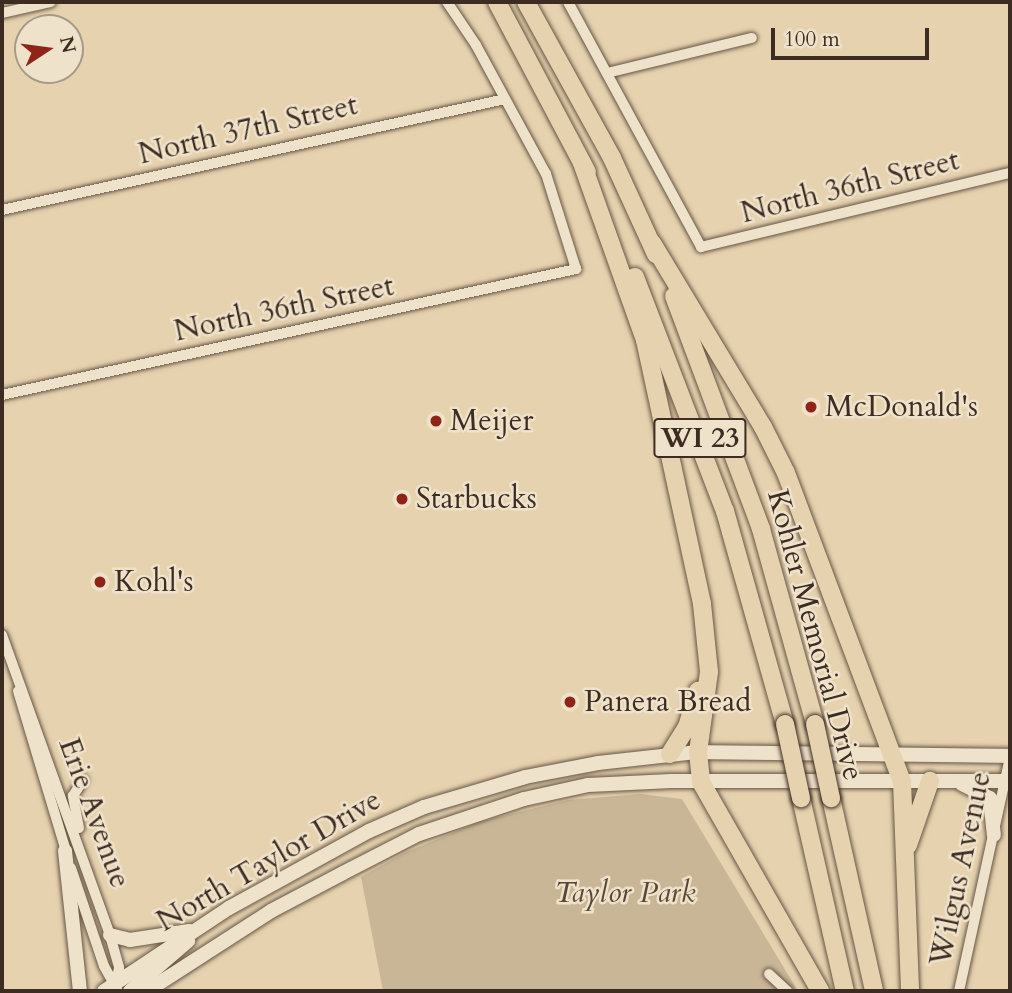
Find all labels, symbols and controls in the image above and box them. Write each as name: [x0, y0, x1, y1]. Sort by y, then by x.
north arrow: [14, 14, 84, 84]
scale bar: [774, 14, 932, 58]
text: 100 m: [784, 25, 840, 54]
text: N: [53, 34, 82, 56]
street label: North 37th Street: [135, 87, 361, 173]
street label: North 36th Street: [737, 142, 963, 232]
street label: North 36th Street: [171, 268, 397, 350]
place label: McDonald's: [825, 389, 978, 425]
marker: McDonald's: [803, 399, 819, 415]
place label: Meijer: [450, 403, 533, 439]
marker: Meijer: [428, 413, 444, 429]
road number: WI 23: [653, 414, 747, 462]
place label: Starbucks: [416, 481, 537, 517]
street label: Kohler Memorial Drive: [759, 486, 871, 784]
marker: Starbucks: [394, 491, 410, 507]
place label: Kohl's: [114, 564, 193, 600]
marker: Kohl's: [92, 574, 108, 590]
place label: Panera Bread: [584, 684, 751, 720]
marker: Panera Bread: [562, 694, 578, 710]
street label: Erie Avenue: [50, 733, 138, 893]
street label: Wilgus Avenue: [923, 768, 999, 970]
street label: North Taylor Drive: [150, 782, 388, 940]
park label: Taylor Park: [555, 875, 695, 911]

